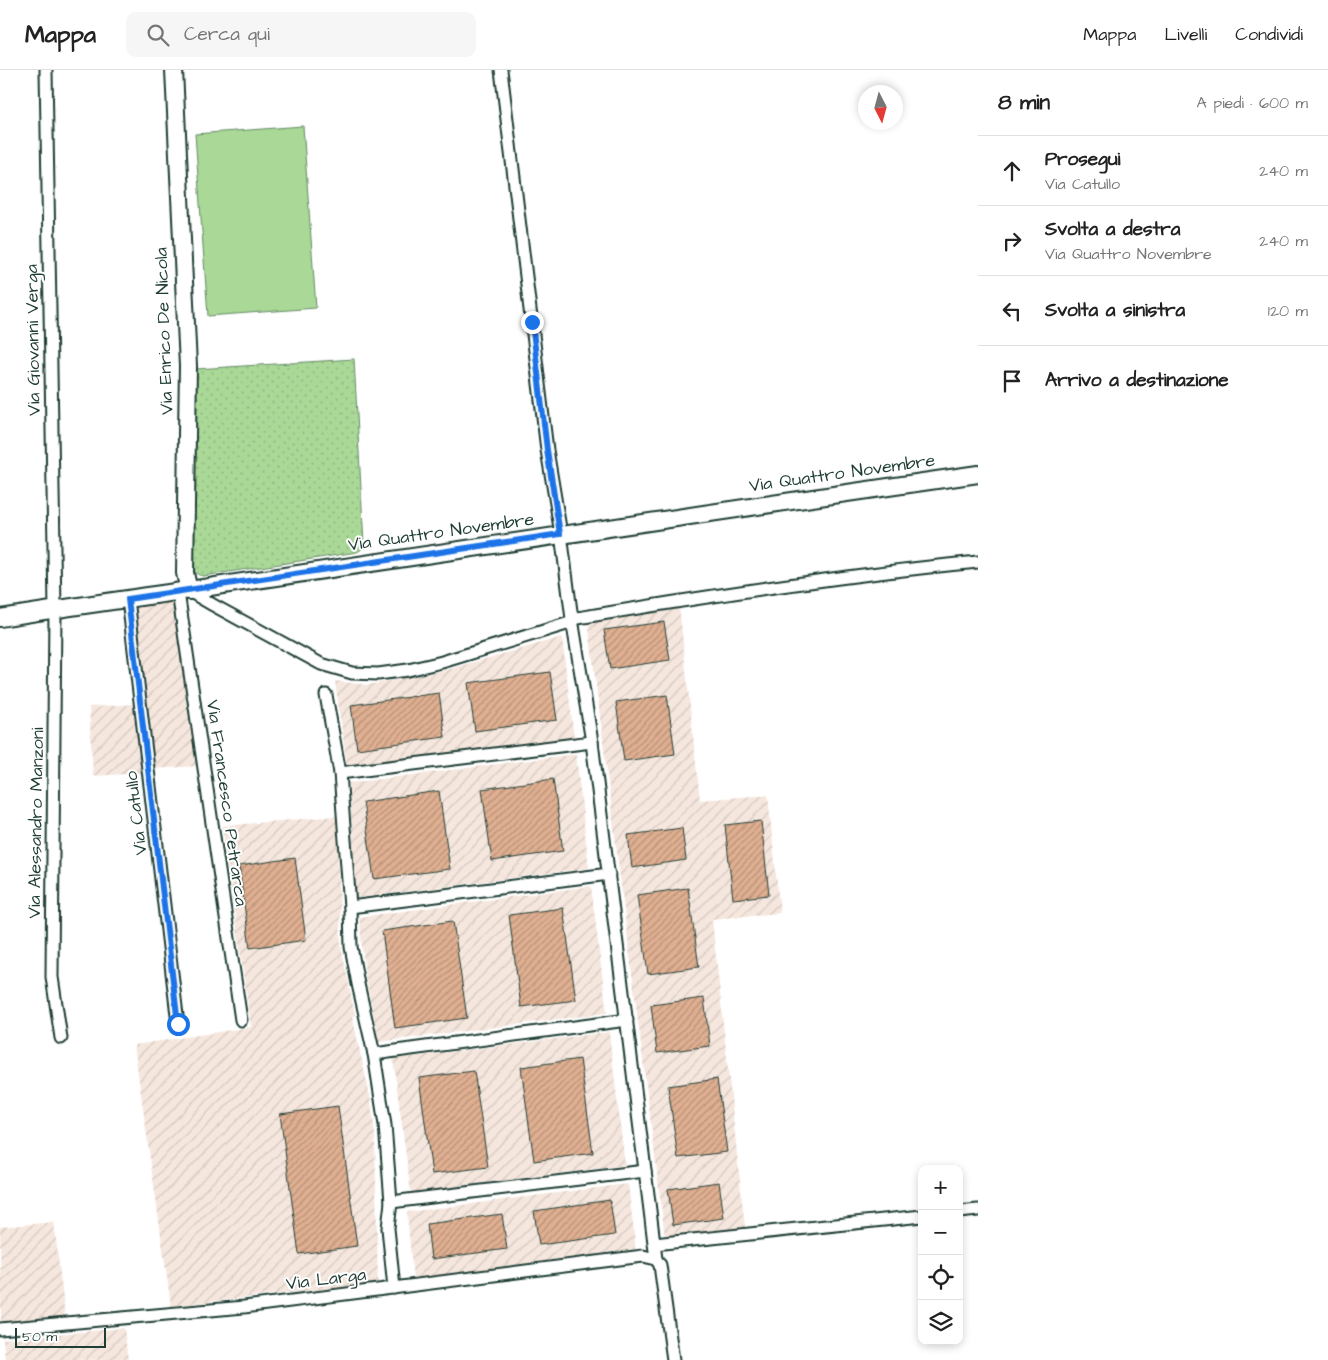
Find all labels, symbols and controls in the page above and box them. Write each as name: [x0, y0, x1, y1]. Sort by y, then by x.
search box: [126, 12, 476, 57]
text: Mappa: [25, 18, 96, 52]
icon: search: [144, 21, 172, 49]
text: Cerca qui: [184, 21, 270, 48]
text: Mappa: [1083, 22, 1137, 47]
text: Livelli: [1165, 22, 1207, 47]
text: Condividi: [1235, 22, 1303, 47]
north arrow: [858, 85, 903, 130]
text: 8 min: [998, 88, 1050, 117]
text: A piedi · 600 m: [1197, 92, 1308, 114]
text: Prosegui: [1045, 146, 1120, 173]
icon: ahead: [998, 157, 1026, 185]
text: 240 m: [1259, 160, 1308, 182]
text: Via Catullo: [1045, 173, 1120, 195]
text: Svolta a destra: [1045, 216, 1180, 243]
icon: right: [998, 227, 1026, 255]
text: 240 m: [1259, 230, 1308, 252]
text: Via Quattro Novembre: [1045, 243, 1212, 265]
street label: Via Enrico De Nicola: [149, 247, 179, 415]
street label: Via Giovanni Verga: [19, 264, 48, 416]
icon: left: [998, 297, 1026, 325]
text: Svolta a sinistra: [1045, 297, 1185, 324]
text: 120 m: [1268, 300, 1308, 322]
route end: [521, 311, 544, 334]
icon: arrive: [998, 367, 1026, 395]
text: Arrivo a destinazione: [1045, 367, 1228, 394]
street label: Via Quattro Novembre: [747, 448, 937, 498]
street label: Via Quattro Novembre: [346, 507, 536, 557]
street label: Via Francesco Petrarca: [200, 698, 254, 908]
street label: Via Alessandro Manzoni: [22, 727, 50, 919]
street label: Via Catullo: [118, 770, 154, 856]
route start: [167, 1013, 190, 1036]
map controls: [918, 1165, 963, 1345]
button: +: [918, 1165, 963, 1210]
button: −: [918, 1210, 963, 1255]
button: locate: [918, 1255, 963, 1300]
street label: Via Larga: [285, 1262, 368, 1297]
button: layers: [918, 1300, 963, 1345]
scale bar: [15, 1325, 106, 1348]
text: 50 m: [22, 1327, 57, 1347]

